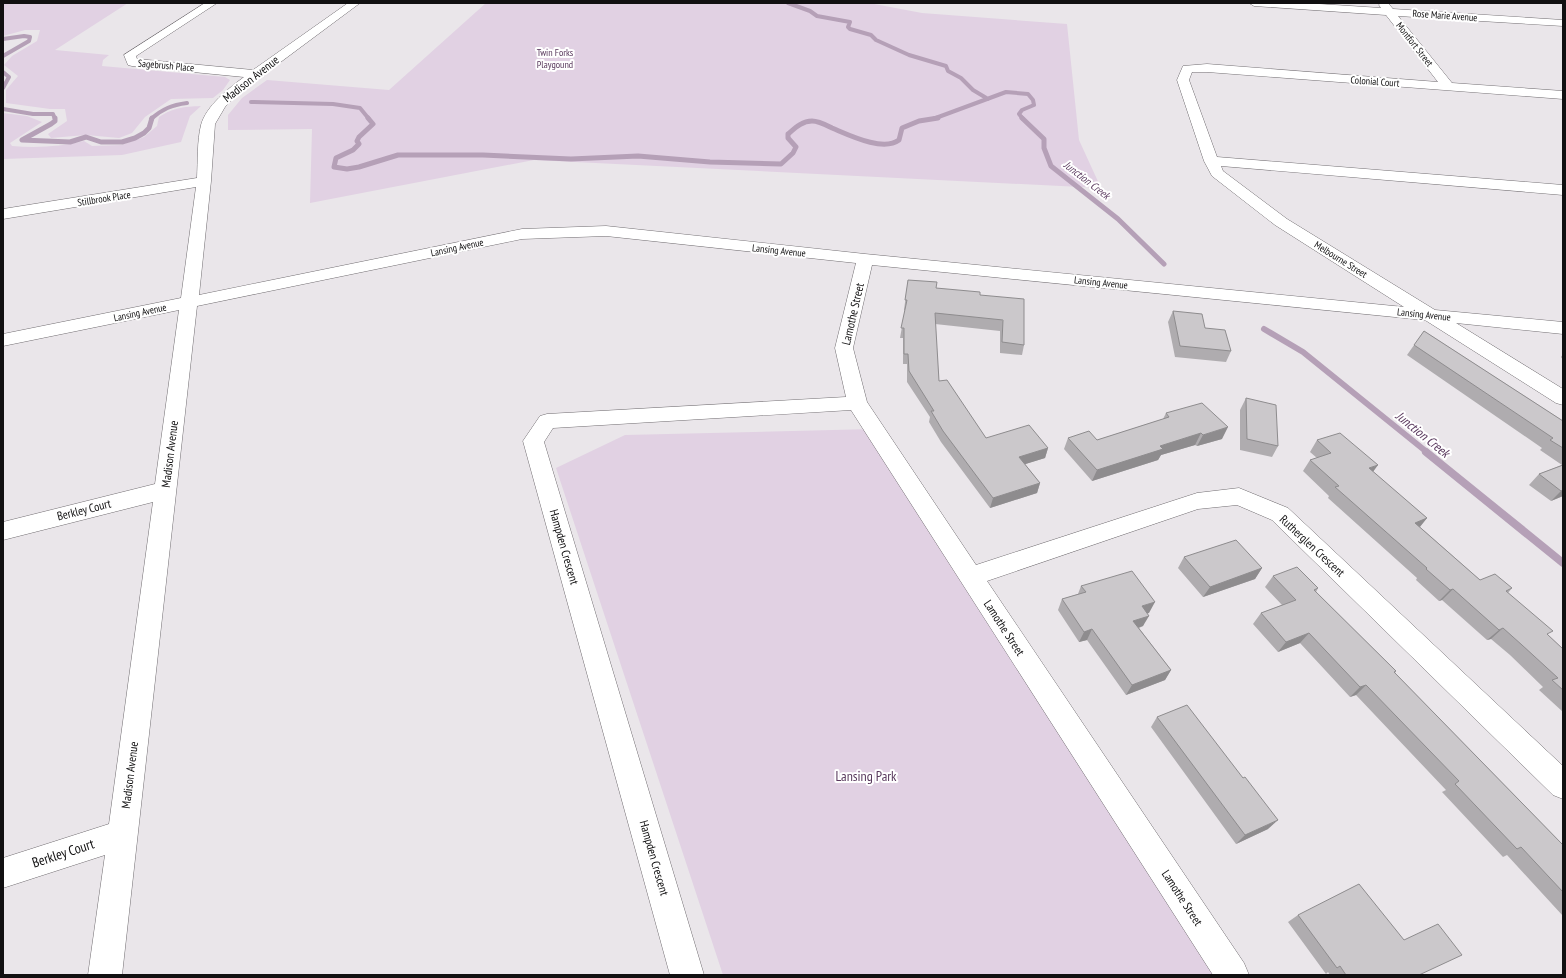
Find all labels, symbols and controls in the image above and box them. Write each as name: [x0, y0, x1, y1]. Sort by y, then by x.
street label: Rose Marie Avenue: [1412, 7, 1478, 24]
street label: Montfort Street: [1393, 19, 1436, 69]
park label: Twin Forks Playgound: [537, 46, 574, 71]
street label: Madison Avenue: [220, 52, 282, 105]
street label: Sagebrush Place: [137, 57, 195, 74]
street label: Colonial Court: [1350, 73, 1400, 90]
water label: Junction Creek: [1060, 157, 1114, 203]
street label: Stillbrook Place: [77, 188, 132, 209]
street label: Lansing Avenue: [429, 236, 485, 259]
street label: Melbourne Street: [1312, 238, 1370, 281]
street label: Lansing Avenue: [752, 241, 806, 260]
street label: Lansing Avenue: [1074, 273, 1128, 292]
street label: Lamothe Street: [838, 281, 867, 347]
street label: Lansing Avenue: [112, 301, 168, 324]
street label: Lansing Avenue: [1397, 305, 1451, 324]
water label: Junction Creek: [1391, 407, 1455, 463]
street label: Madison Avenue: [158, 420, 181, 488]
street label: Berkley Court: [55, 495, 113, 523]
street label: Hampden Crescent: [547, 508, 583, 587]
street label: Rutherglen Crescent: [1277, 512, 1349, 580]
street label: Lamothe Street: [981, 597, 1028, 659]
street label: Madison Avenue: [118, 741, 141, 809]
park label: Lansing Park: [835, 767, 897, 785]
street label: Hampden Crescent: [637, 819, 673, 898]
street label: Berkley Court: [30, 834, 97, 872]
street label: Lamothe Street: [1159, 867, 1206, 929]

